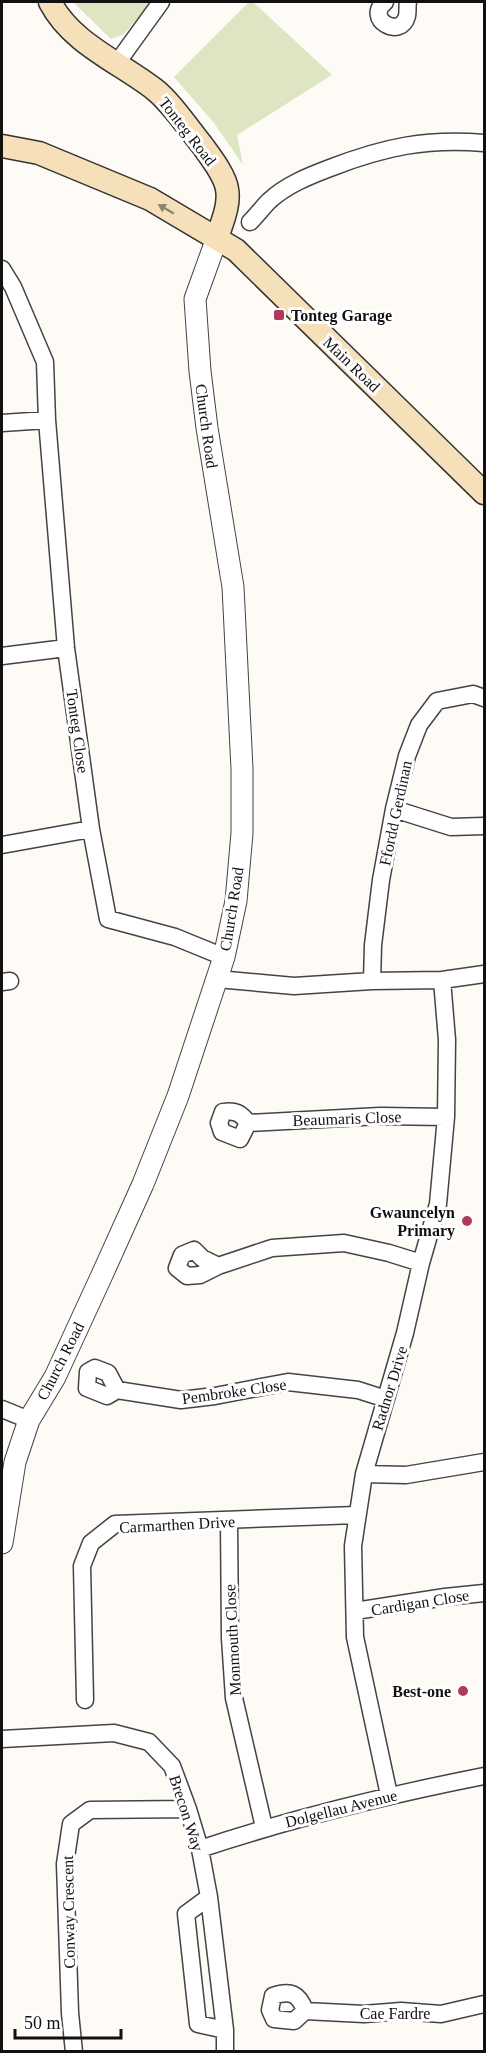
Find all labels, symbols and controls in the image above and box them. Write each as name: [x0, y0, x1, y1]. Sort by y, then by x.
street label: Tonteg Road: [155, 94, 220, 169]
one-way arrow: [158, 203, 174, 214]
place label: Tonteg Garage: [291, 307, 392, 325]
marker: Tonteg Garage: [272, 308, 286, 322]
street label: Main Road: [320, 333, 383, 395]
street label: Church Road: [192, 383, 221, 469]
street label: Tonteg Close: [62, 688, 92, 774]
street label: Ffordd Gerdinan: [376, 759, 415, 867]
street label: Church Road: [216, 866, 247, 952]
street label: Beaumaris Close: [292, 1108, 402, 1129]
place label: Gwauncelyn Primary: [370, 1204, 455, 1240]
marker: Gwauncelyn Primary: [460, 1214, 474, 1228]
street label: Church Road: [34, 1320, 87, 1403]
street label: Radnor Drive: [369, 1344, 410, 1432]
street label: Pembroke Close: [181, 1376, 287, 1407]
street label: Carmarthen Drive: [119, 1513, 235, 1536]
street label: Monmouth Close: [221, 1584, 244, 1696]
street label: Cardigan Close: [370, 1586, 471, 1620]
place label: Best-one: [392, 1683, 451, 1700]
marker: Best-one: [456, 1684, 470, 1698]
street label: Brecon Way: [165, 1773, 207, 1854]
street label: Dolgellau Avenue: [283, 1786, 399, 1832]
street label: Conway Crescent: [59, 1855, 79, 1969]
scale bar: [15, 2002, 122, 2040]
street label: Cae Fardre: [360, 2005, 430, 2022]
text: 50 m: [24, 2013, 61, 2033]

